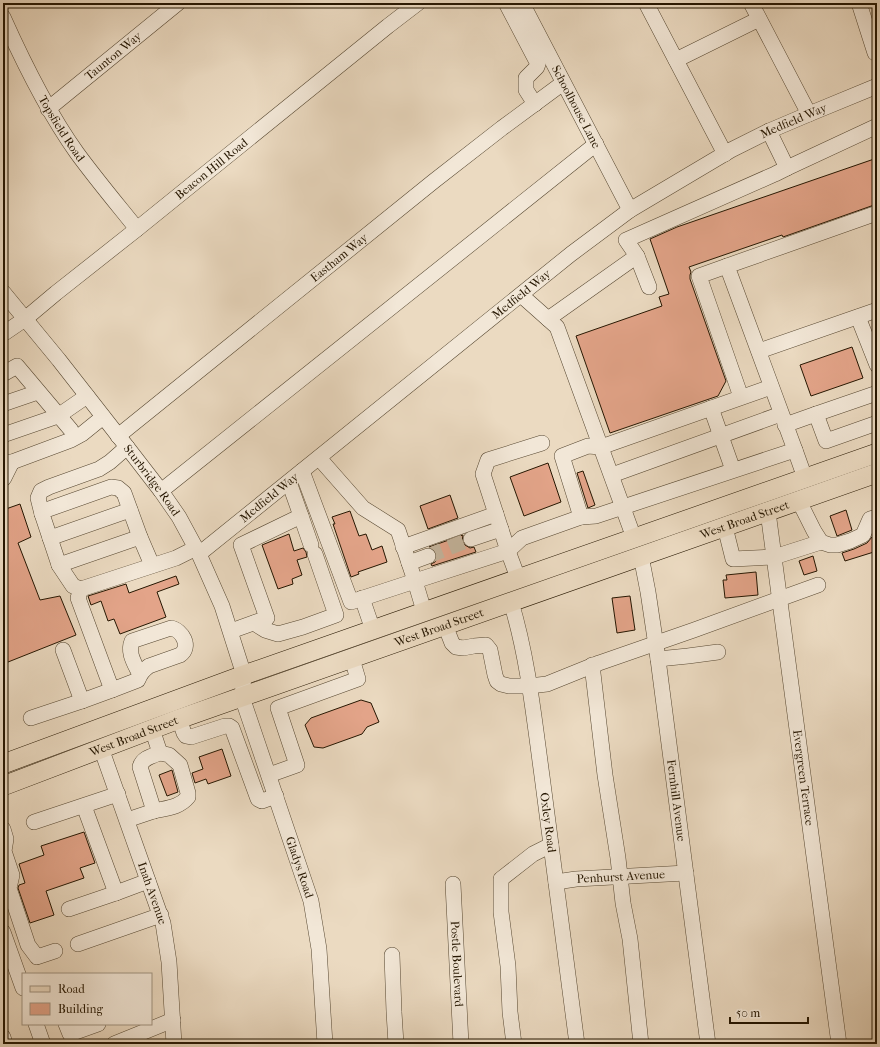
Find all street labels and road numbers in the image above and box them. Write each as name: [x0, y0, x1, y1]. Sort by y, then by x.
street label: Taunton Way: [82, 28, 145, 83]
street label: Schoolhouse Lane: [549, 63, 604, 151]
street label: Topsfield Road: [36, 93, 88, 165]
street label: Medfield Way: [758, 100, 829, 141]
street label: Beacon Hill Road: [172, 135, 251, 202]
street label: Eastham Way: [308, 230, 371, 285]
street label: Medfield Way: [489, 266, 554, 322]
street label: Sturbridge Road: [121, 442, 183, 519]
street label: Medfield Way: [237, 469, 302, 525]
street label: West Broad Street: [697, 497, 792, 542]
street label: West Broad Street: [392, 605, 486, 650]
street label: West Broad Street: [87, 713, 181, 760]
street label: Evergreen Terrace: [790, 729, 817, 827]
street label: Fernhill Avenue: [664, 758, 689, 842]
street label: Oxley Road: [537, 792, 559, 854]
street label: Gladys Road: [283, 835, 317, 900]
street label: Inah Avenue: [135, 860, 170, 926]
street label: Penhurst Avenue: [576, 867, 665, 886]
street label: Postle Boulevard: [448, 921, 466, 1008]

